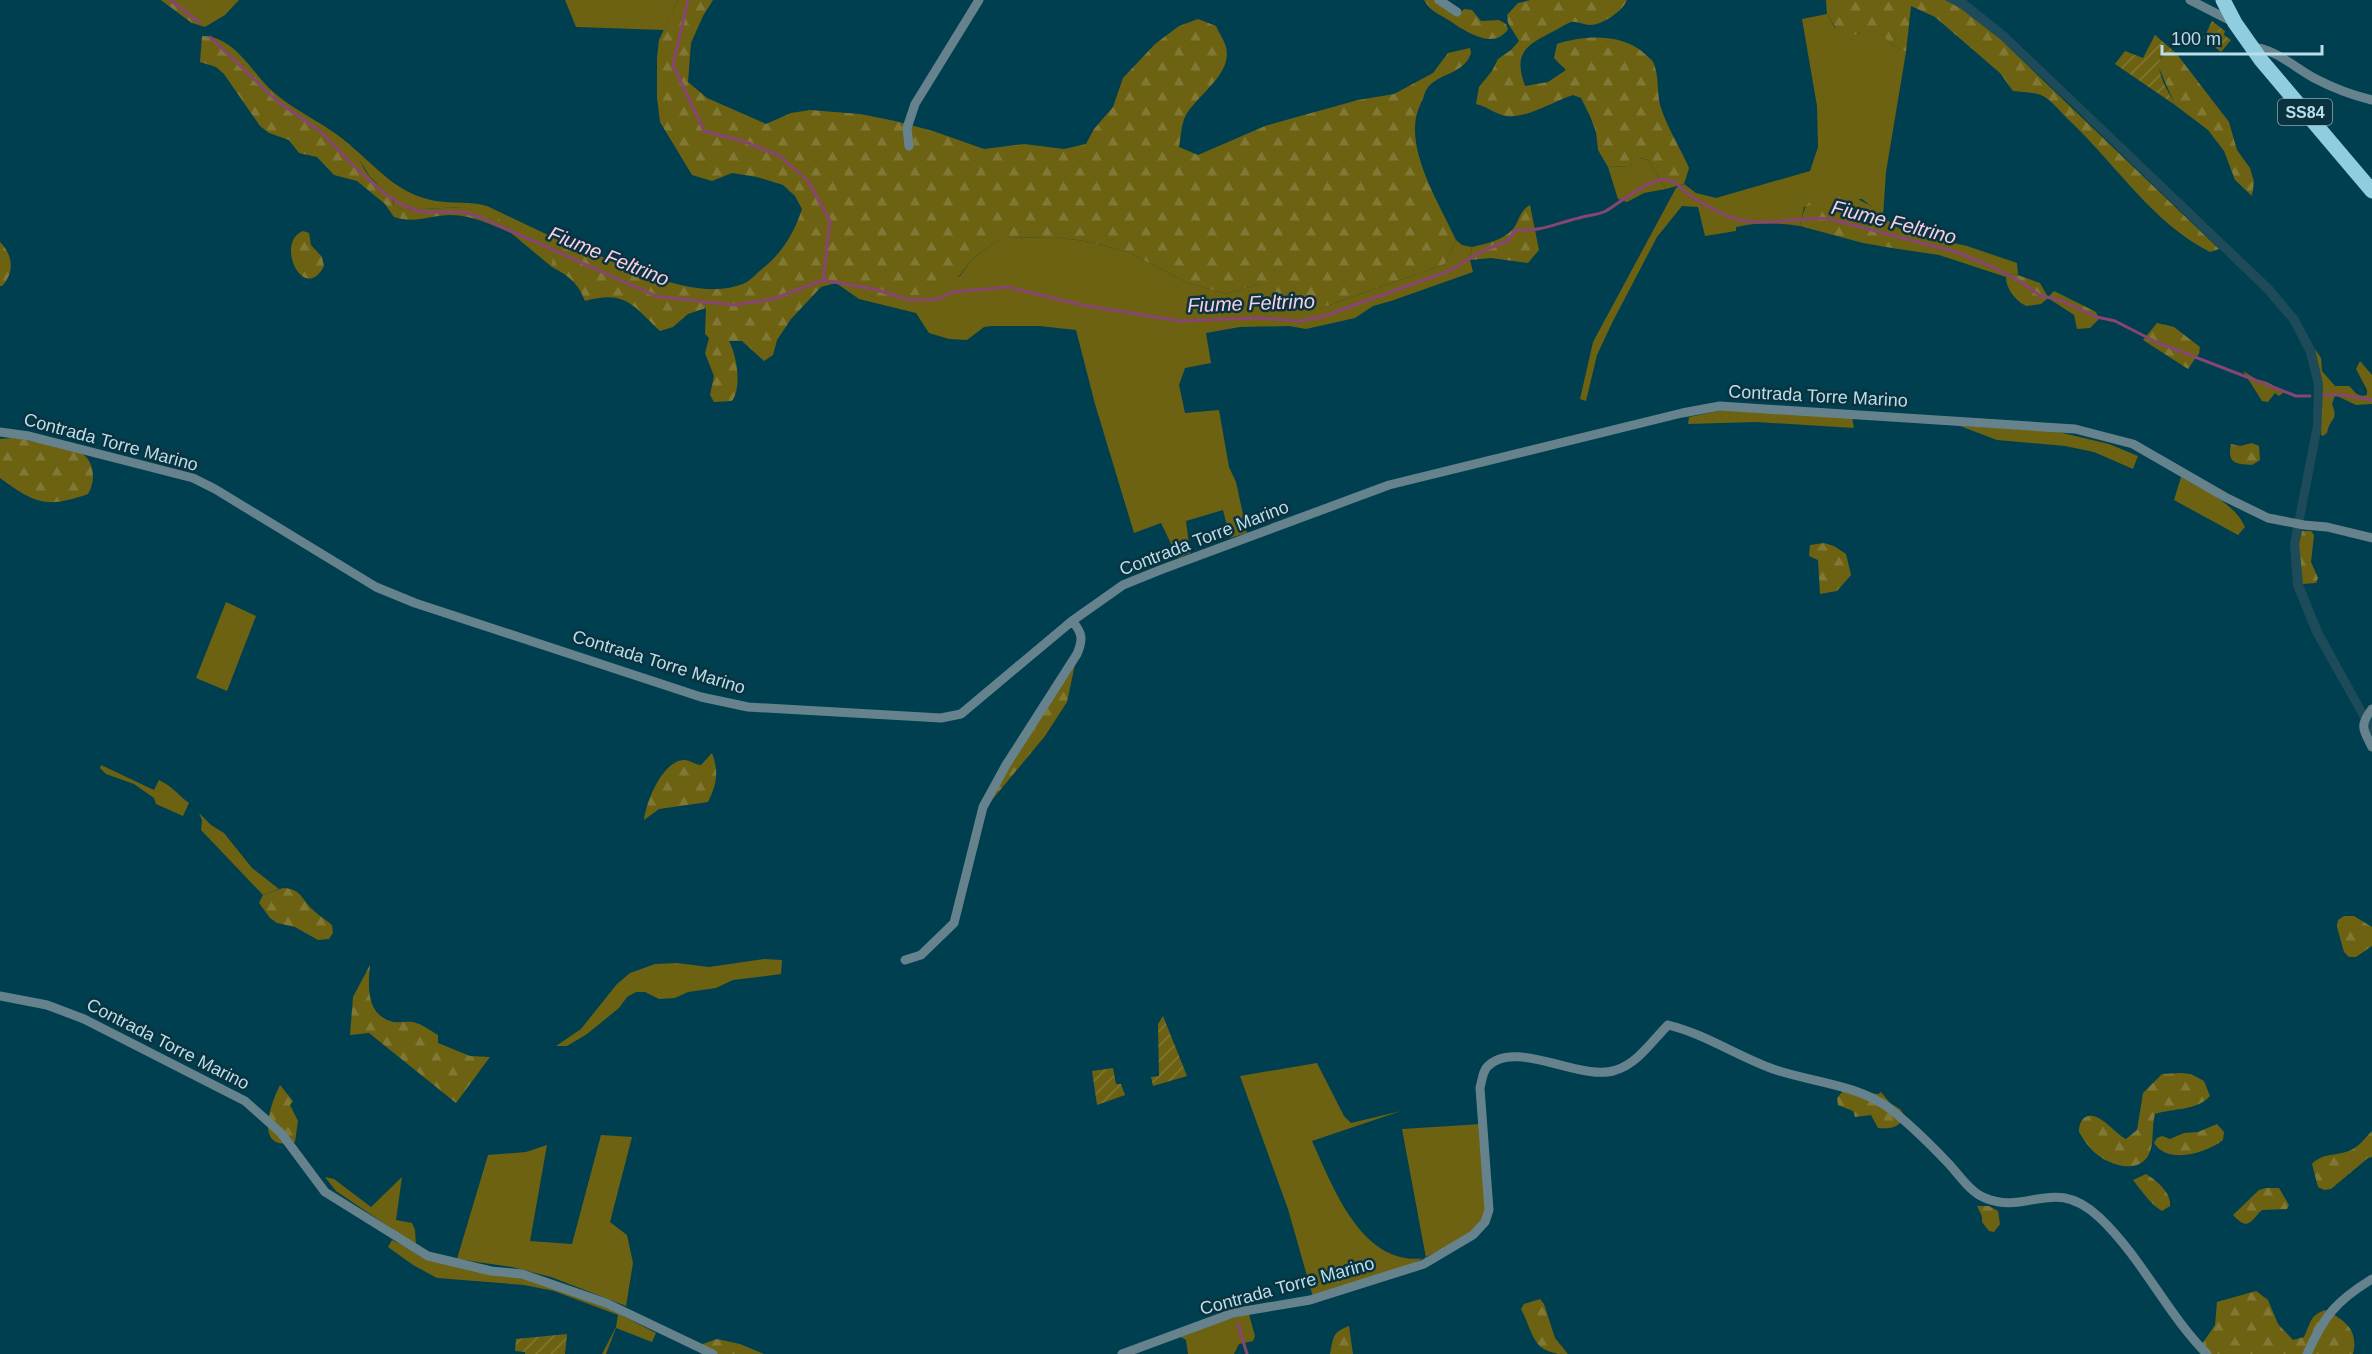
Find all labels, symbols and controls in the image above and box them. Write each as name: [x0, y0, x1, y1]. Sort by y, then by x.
scale bar: [2162, 18, 2322, 56]
text: 100 m: [2171, 29, 2221, 49]
road number: SS84: [2278, 99, 2332, 125]
water label: Fiume Feltrino: [1829, 196, 1959, 248]
water label: Fiume Feltrino: [546, 222, 672, 290]
water label: Fiume Feltrino: [1187, 290, 1315, 316]
street label: Contrada Torre Marino: [1728, 381, 1908, 411]
street label: Contrada Torre Marino: [22, 409, 200, 475]
street label: Contrada Torre Marino: [1117, 496, 1291, 580]
street label: Contrada Torre Marino: [570, 626, 748, 698]
street label: Contrada Torre Marino: [83, 994, 253, 1094]
street label: Contrada Torre Marino: [1198, 1253, 1376, 1319]

